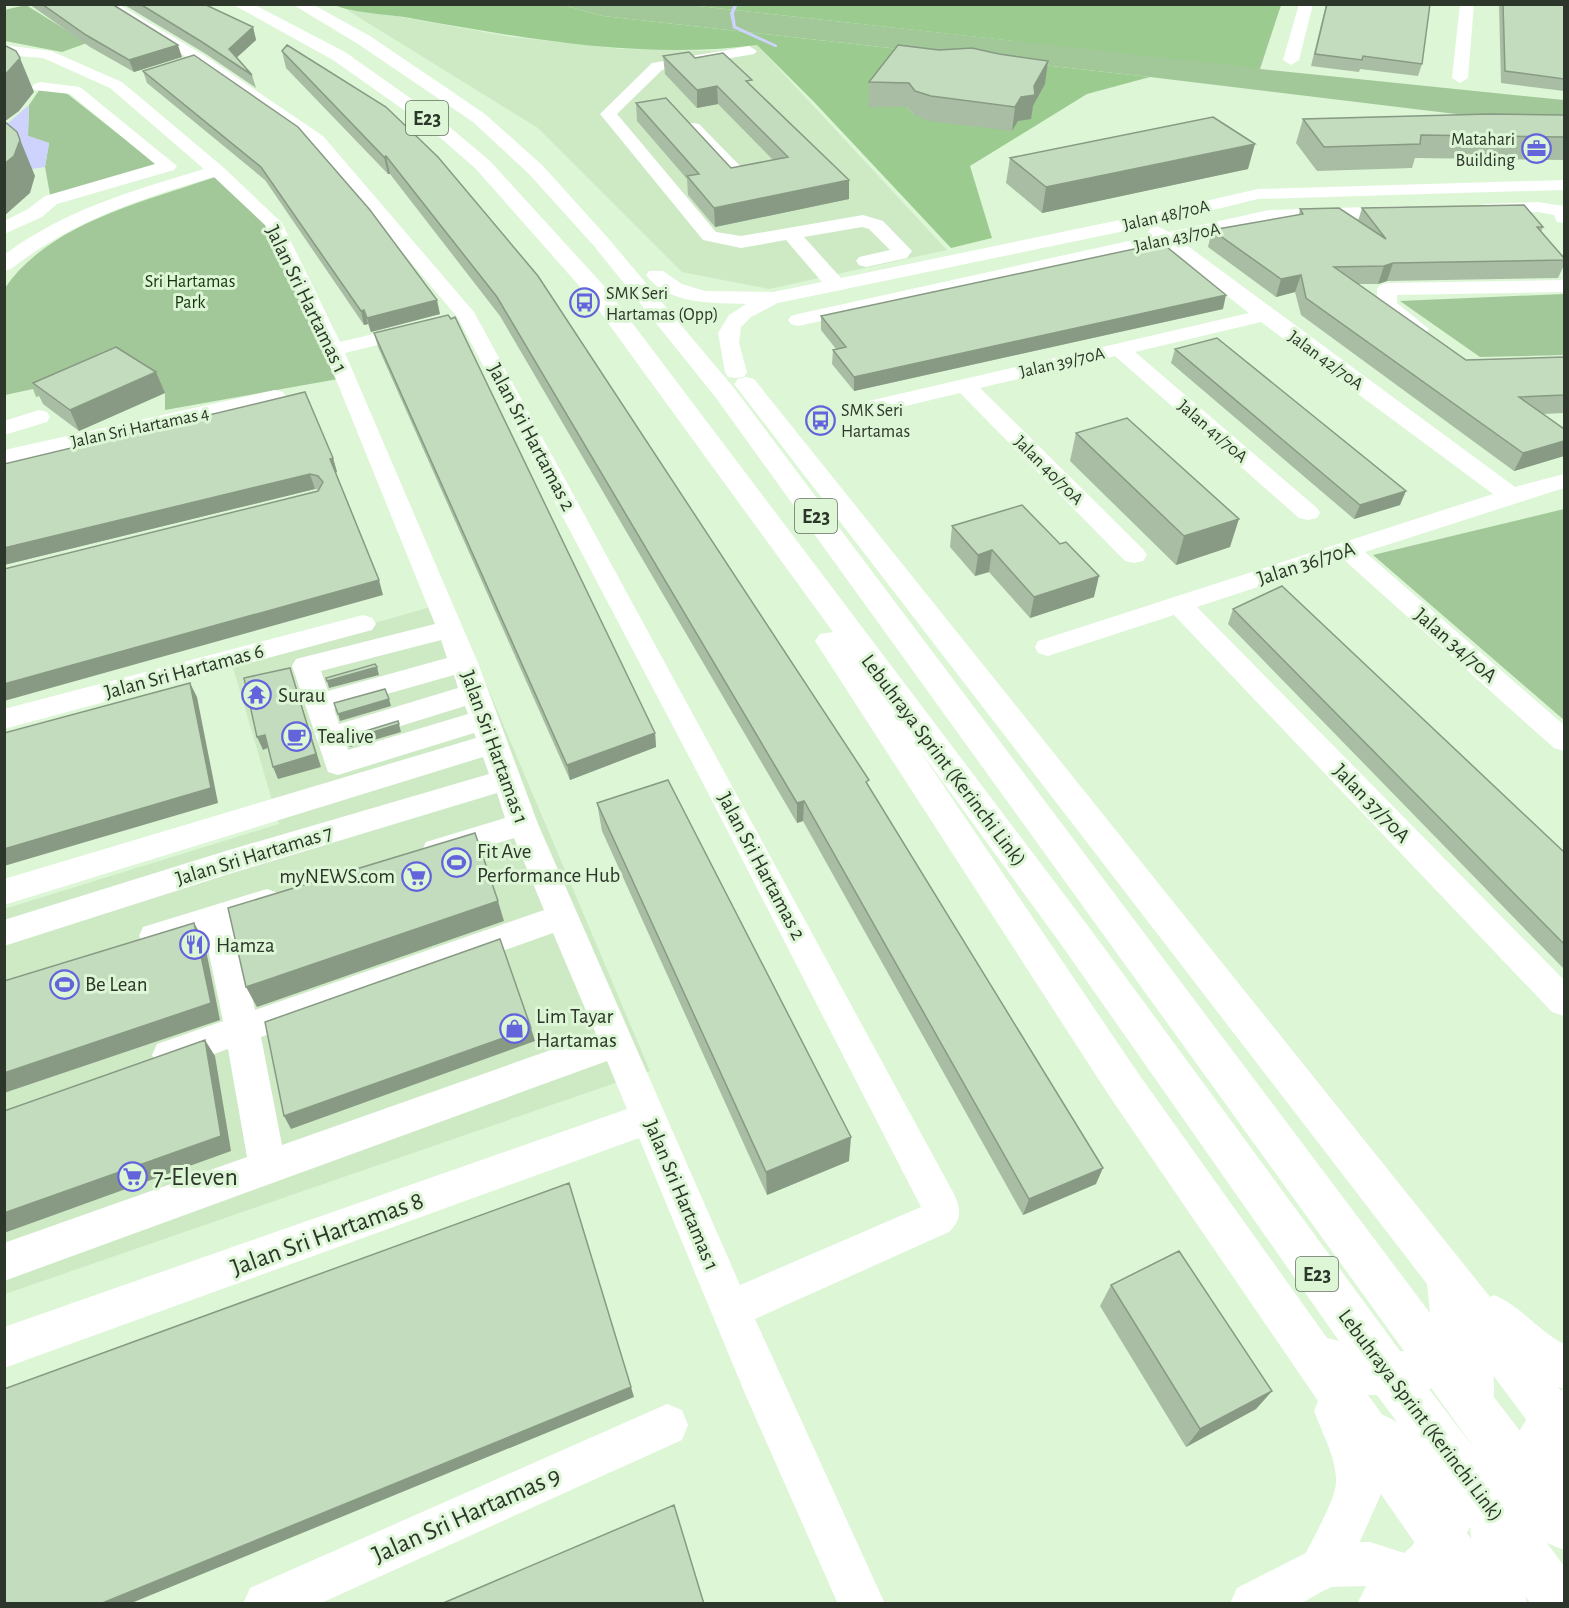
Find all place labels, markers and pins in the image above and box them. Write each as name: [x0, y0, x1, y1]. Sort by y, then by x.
place label: Matahari Building: [1451, 131, 1515, 170]
office icon: Matahari Building: [1520, 133, 1552, 165]
place label: SMK Seri Hartamas (Opp): [606, 285, 719, 324]
bus stop icon: SMK Seri Hartamas (Opp): [569, 287, 601, 319]
place label: SMK Seri Hartamas: [841, 402, 910, 441]
bus stop icon: SMK Seri Hartamas: [804, 404, 836, 436]
temple icon: Surau: [241, 679, 273, 711]
place label: Surau: [278, 685, 326, 706]
cafe icon: Tealive: [280, 720, 312, 752]
place label: Tealive: [317, 726, 374, 747]
place label: Fit Ave Performance Hub: [477, 841, 620, 886]
sports icon: Fit Ave Performance Hub: [440, 847, 472, 879]
supermarket icon: myNEWS.com: [400, 860, 432, 892]
place label: myNEWS.com: [279, 866, 395, 887]
restaurant icon: Hamza: [179, 929, 211, 961]
place label: Hamza: [216, 935, 275, 956]
sports icon: Be Lean: [48, 968, 80, 1000]
place label: Be Lean: [85, 974, 148, 995]
place label: Lim Tayar Hartamas: [536, 1006, 617, 1051]
shop icon: Lim Tayar Hartamas: [499, 1012, 531, 1044]
supermarket icon: 7-Eleven: [116, 1160, 148, 1192]
place label: 7-Eleven: [153, 1164, 238, 1190]

